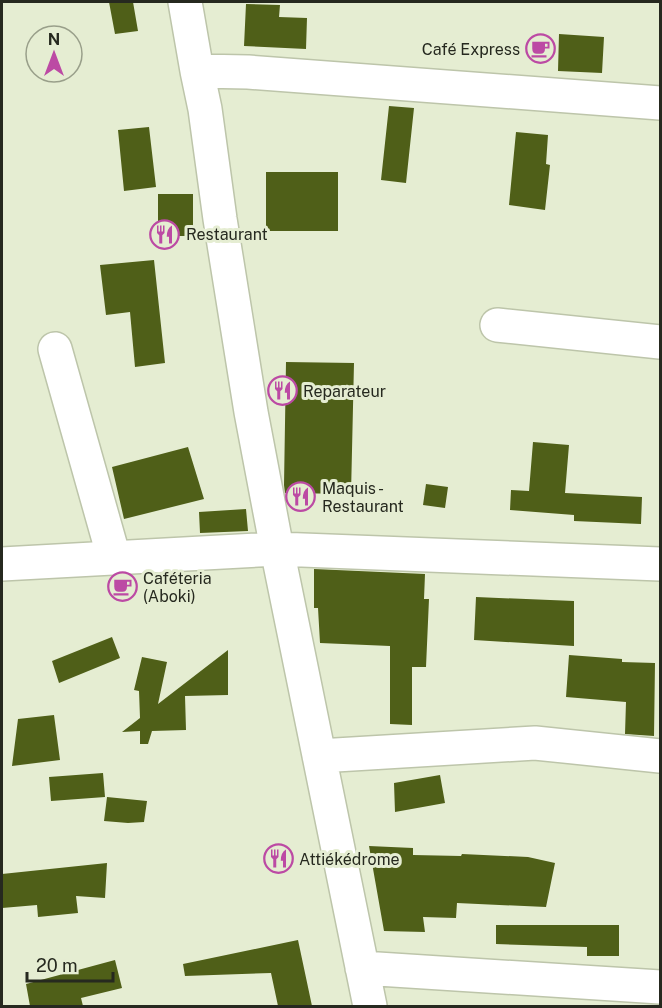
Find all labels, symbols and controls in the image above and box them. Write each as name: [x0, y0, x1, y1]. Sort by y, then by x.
north arrow: [24, 24, 84, 84]
text: N: [48, 30, 60, 49]
cafe icon: Café Express: [525, 33, 557, 65]
place label: Café Express: [422, 40, 520, 59]
restaurant icon: Restaurant: [149, 218, 181, 250]
place label: Restaurant: [186, 225, 268, 244]
restaurant icon: Reparateur: [266, 375, 298, 407]
place label: Reparateur: [303, 382, 386, 401]
place label: Maquis - Restaurant: [322, 479, 404, 516]
restaurant icon: Maquis - Restaurant: [285, 481, 317, 513]
place label: Caféteria (Aboki): [143, 569, 212, 606]
cafe icon: Caféteria (Aboki): [106, 571, 138, 603]
restaurant icon: Attiékédrome: [262, 843, 294, 875]
place label: Attiékédrome: [299, 850, 400, 869]
scale bar: [27, 945, 112, 983]
text: 20 m: [36, 955, 78, 976]

